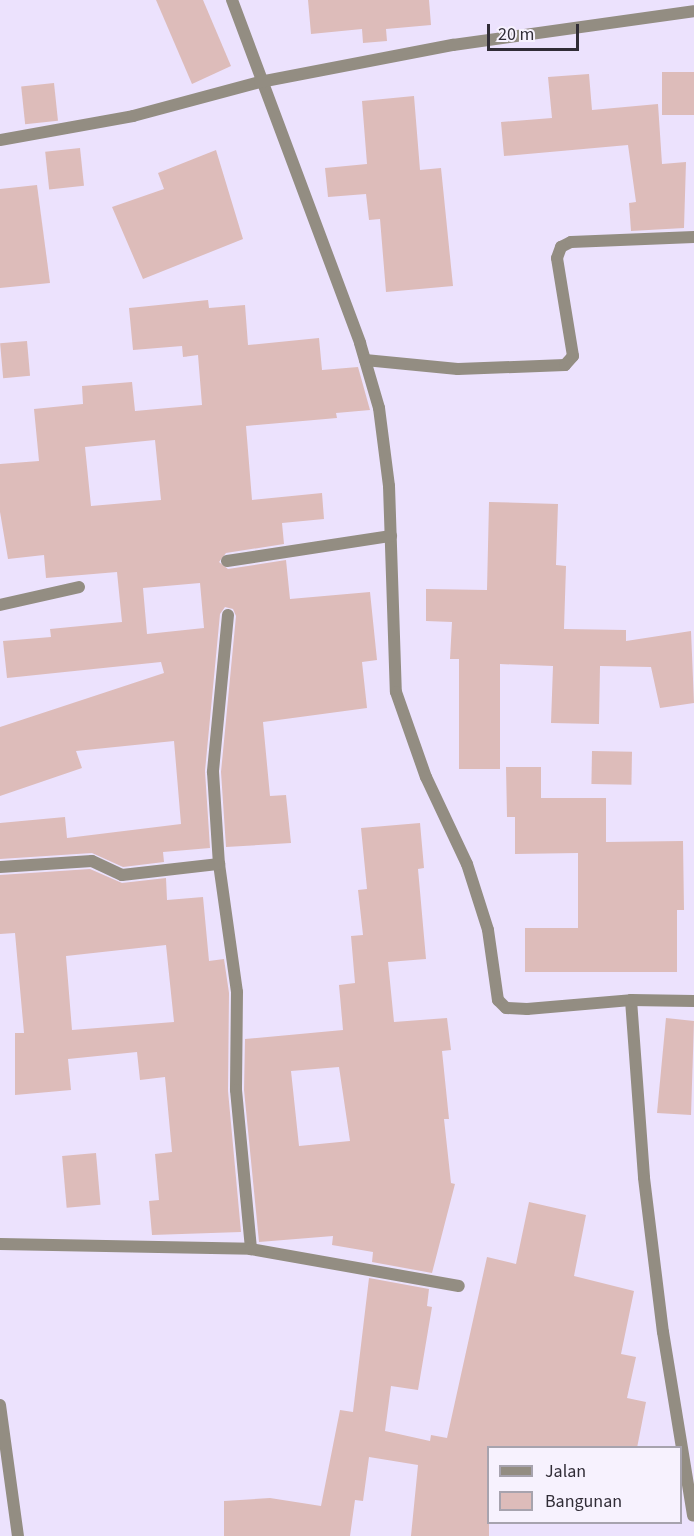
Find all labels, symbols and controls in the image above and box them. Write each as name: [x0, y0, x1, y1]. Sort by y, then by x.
scale bar: [490, 12, 582, 50]
text: 20 m: [498, 22, 534, 47]
legend: [487, 1446, 682, 1524]
text: Jalan: [545, 1459, 586, 1484]
text: Bangunan: [545, 1489, 622, 1514]

